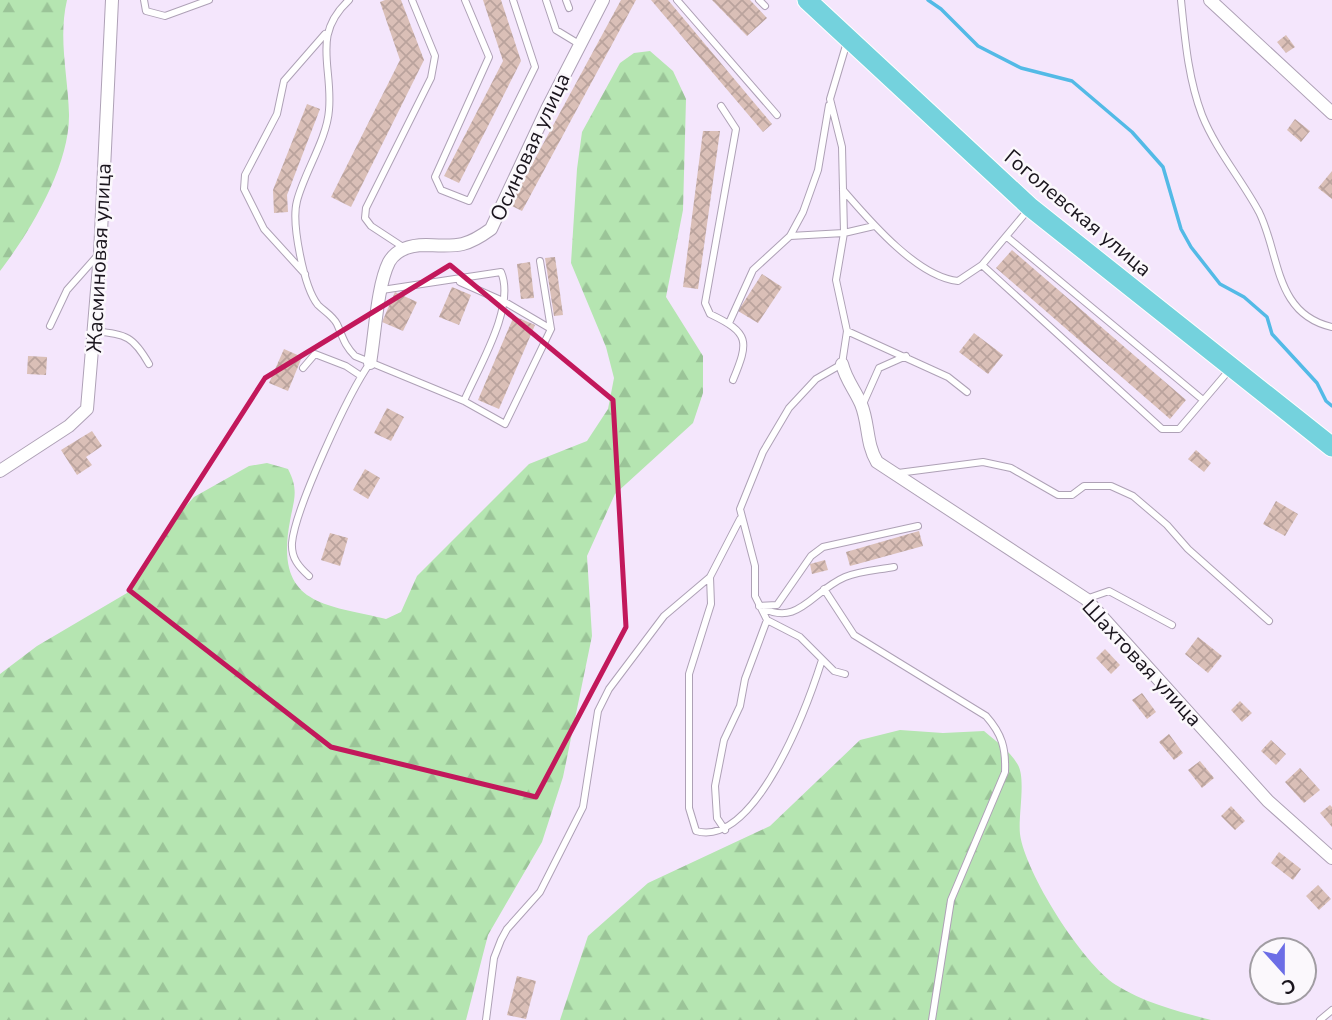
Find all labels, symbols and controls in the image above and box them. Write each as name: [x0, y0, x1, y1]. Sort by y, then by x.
street label: Осиновая улица: [483, 68, 577, 226]
street label: Гоголевская улица: [998, 143, 1158, 283]
street label: Жасминовая улица: [80, 162, 118, 354]
street label: Шахтовая улица: [1076, 594, 1208, 732]
north arrow: [1248, 936, 1318, 1006]
text: С: [1278, 971, 1299, 1000]

